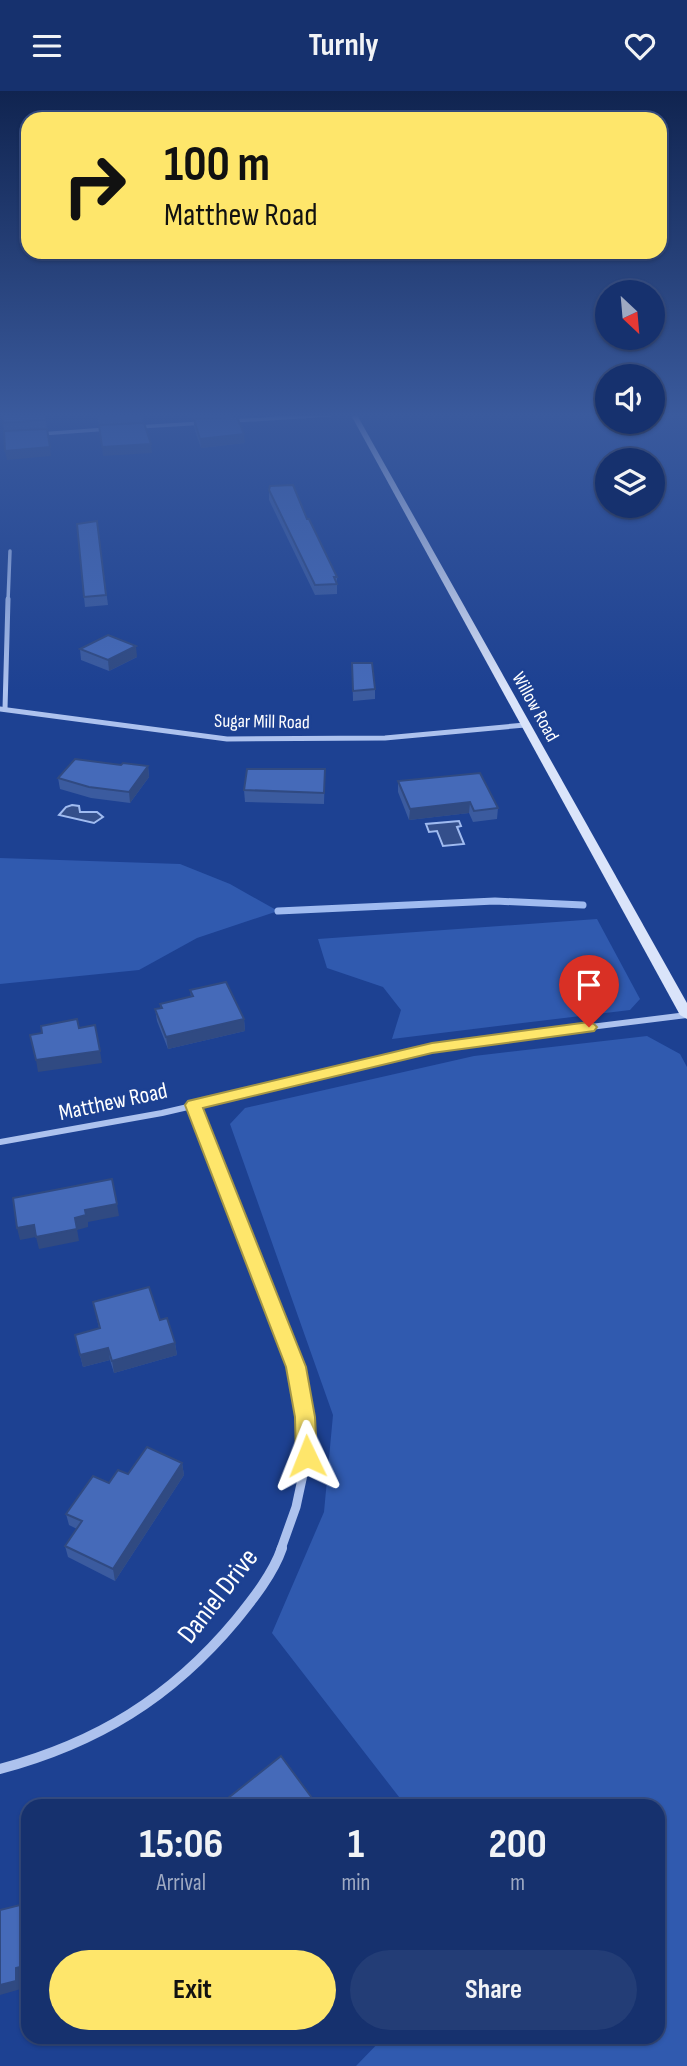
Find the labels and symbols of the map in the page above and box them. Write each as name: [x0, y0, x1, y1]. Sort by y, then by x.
north arrow: [595, 280, 665, 350]
street label: Willow Road: [506, 668, 564, 746]
street label: Sugar Mill Road: [214, 710, 310, 734]
pin: [559, 955, 619, 1027]
street label: Matthew Road: [56, 1077, 170, 1127]
position arrow: [270, 1419, 344, 1493]
street label: Daniel Drive: [171, 1542, 265, 1650]

